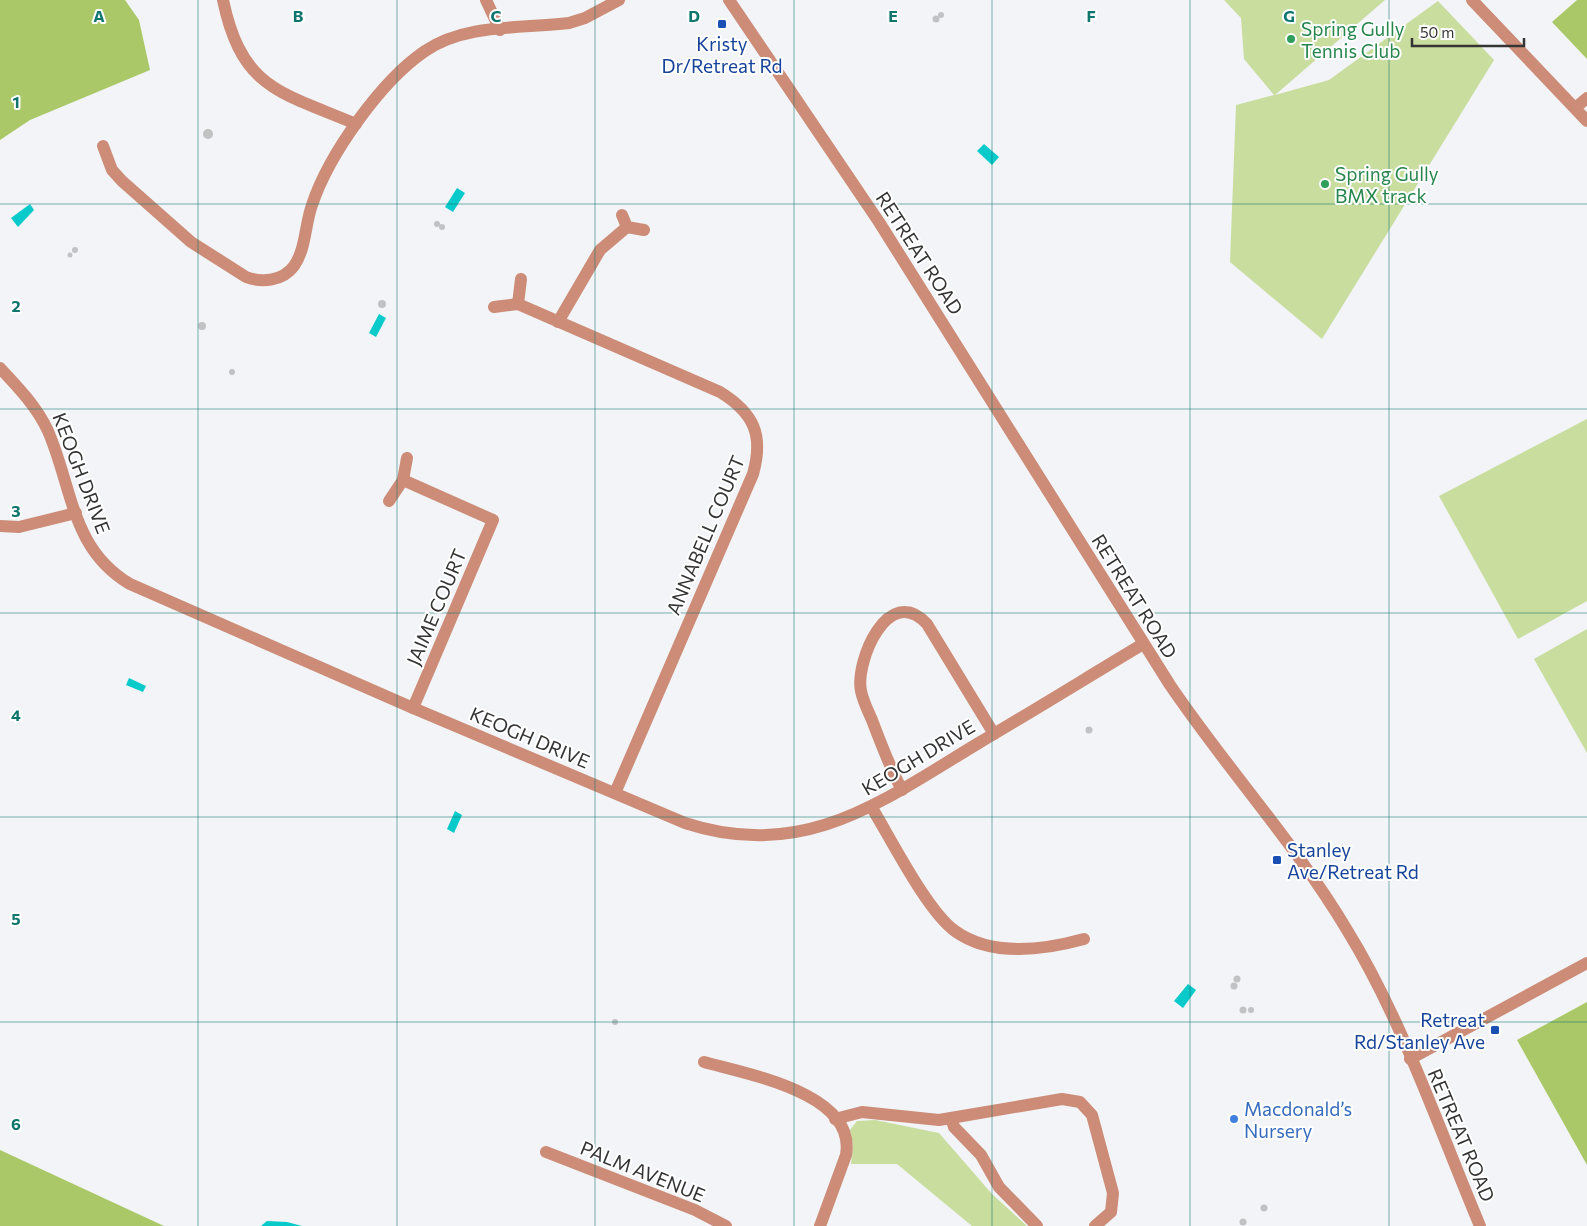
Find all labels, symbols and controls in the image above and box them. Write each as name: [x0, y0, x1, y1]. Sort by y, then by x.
text: A: [93, 6, 105, 25]
text: B: [293, 6, 304, 25]
text: C: [491, 6, 502, 25]
text: D: [688, 6, 700, 25]
text: E: [888, 6, 898, 25]
text: F: [1086, 6, 1096, 25]
text: G: [1283, 6, 1295, 25]
scale bar: [1412, 15, 1524, 47]
place label: Spring Gully Tennis Club: [1301, 17, 1405, 62]
marker: Kristy Dr/Retreat Rd: [716, 18, 728, 30]
text: 50 m: [1420, 23, 1454, 41]
place label: Kristy Dr/Retreat Rd: [662, 32, 782, 77]
marker: Spring Gully Tennis Club: [1285, 33, 1297, 45]
text: 1: [12, 92, 20, 111]
place label: Spring Gully BMX track: [1335, 162, 1439, 207]
marker: Spring Gully BMX track: [1319, 178, 1331, 190]
street label: RETREAT ROAD: [872, 187, 968, 319]
text: 2: [11, 296, 21, 315]
street label: KEOGH DRIVE: [48, 409, 116, 537]
street label: ANNABELL COURT: [661, 452, 749, 618]
text: 3: [11, 501, 21, 520]
street label: RETREAT ROAD: [1088, 530, 1182, 662]
street label: JAIME COURT: [401, 545, 471, 669]
street label: KEOGH DRIVE: [467, 701, 593, 773]
text: 4: [11, 705, 21, 724]
street label: KEOGH DRIVE: [857, 714, 979, 800]
place label: Stanley Ave/Retreat Rd: [1287, 838, 1419, 883]
marker: Stanley Ave/Retreat Rd: [1271, 854, 1283, 866]
text: 5: [11, 909, 21, 928]
place label: Retreat Rd/Stanley Ave: [1354, 1008, 1485, 1053]
marker: Retreat Rd/Stanley Ave: [1489, 1024, 1501, 1036]
street label: RETREAT ROAD: [1424, 1065, 1500, 1205]
place label: Macdonald’s Nursery: [1244, 1097, 1352, 1142]
marker: Macdonald’s Nursery: [1228, 1113, 1240, 1125]
text: 6: [11, 1114, 21, 1133]
street label: PALM AVENUE: [577, 1136, 709, 1206]

